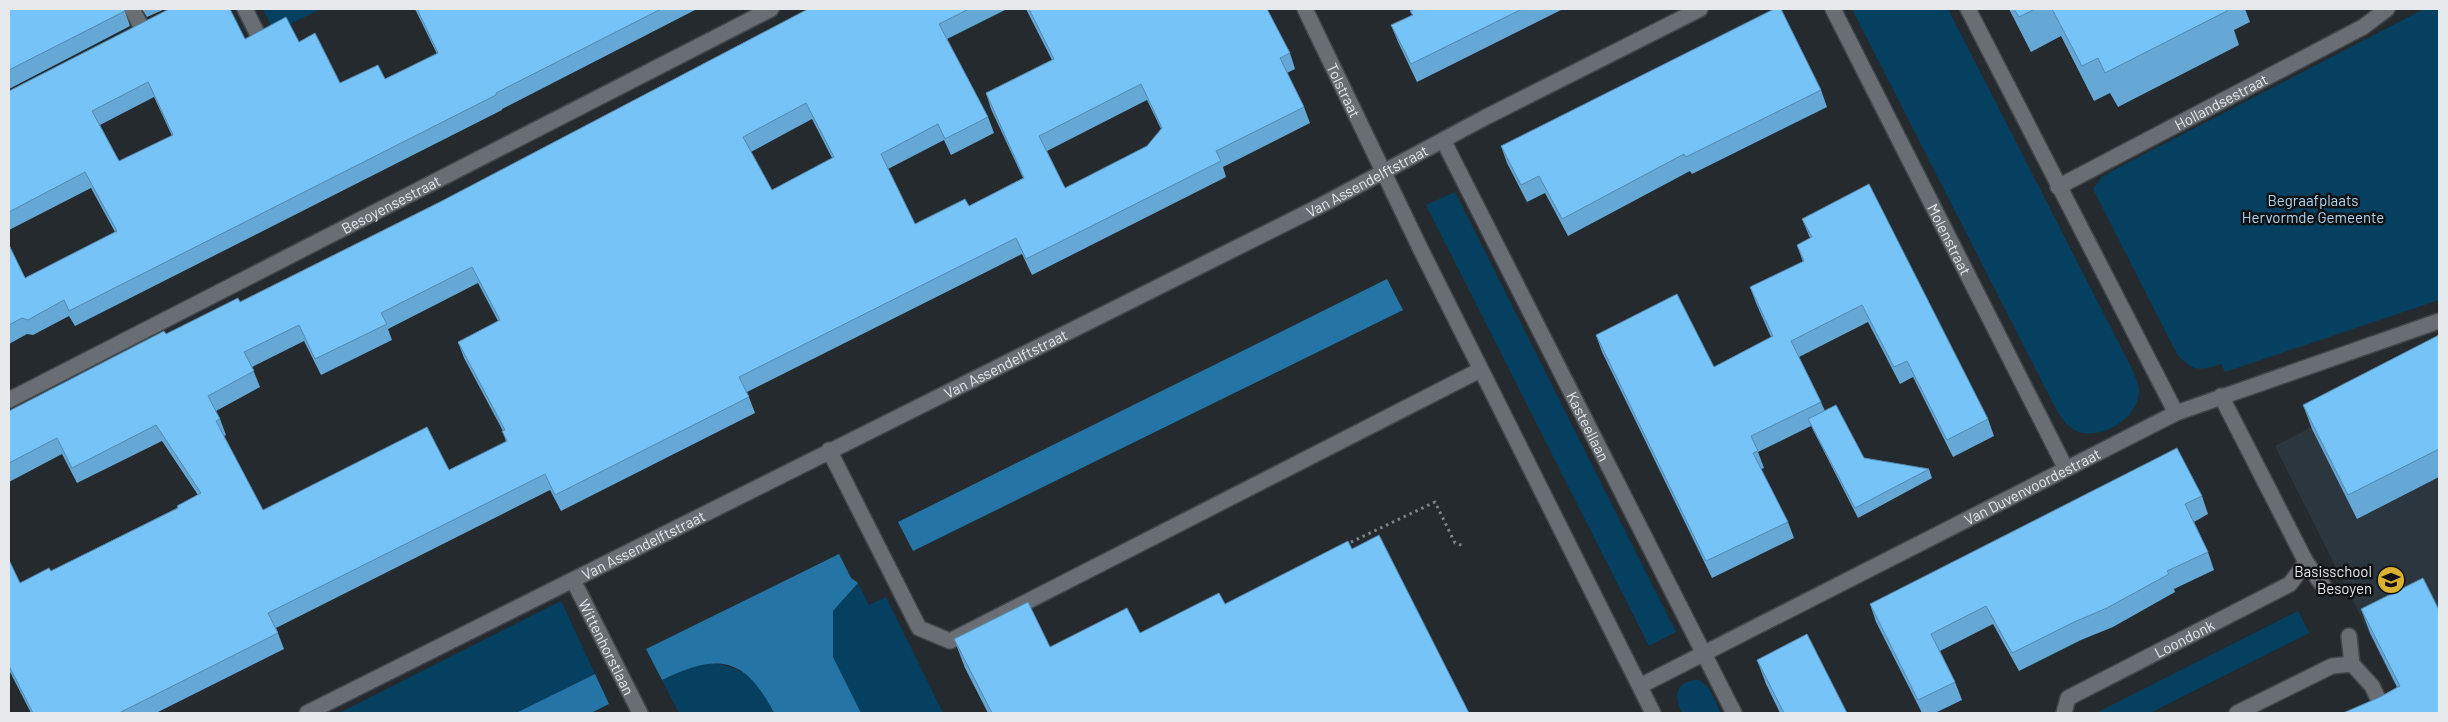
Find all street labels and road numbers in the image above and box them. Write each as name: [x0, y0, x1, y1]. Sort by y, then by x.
street label: Tolstraat: [1323, 60, 1365, 120]
street label: Hollandsestraat: [2171, 70, 2271, 133]
street label: Van Assendelftstraat: [1303, 141, 1431, 221]
street label: Besoyensestraat: [338, 171, 443, 237]
street label: Molenstraat: [1924, 201, 1975, 278]
street label: Van Assendelftstraat: [941, 325, 1070, 402]
street label: Kasteellaan: [1563, 388, 1614, 464]
street label: Van Duvenvoordestraat: [1961, 444, 2103, 528]
street label: Van Assendelftstraat: [579, 506, 708, 583]
street label: Wittenhorstlaan: [575, 596, 638, 698]
street label: Loondonk: [2151, 615, 2217, 661]

